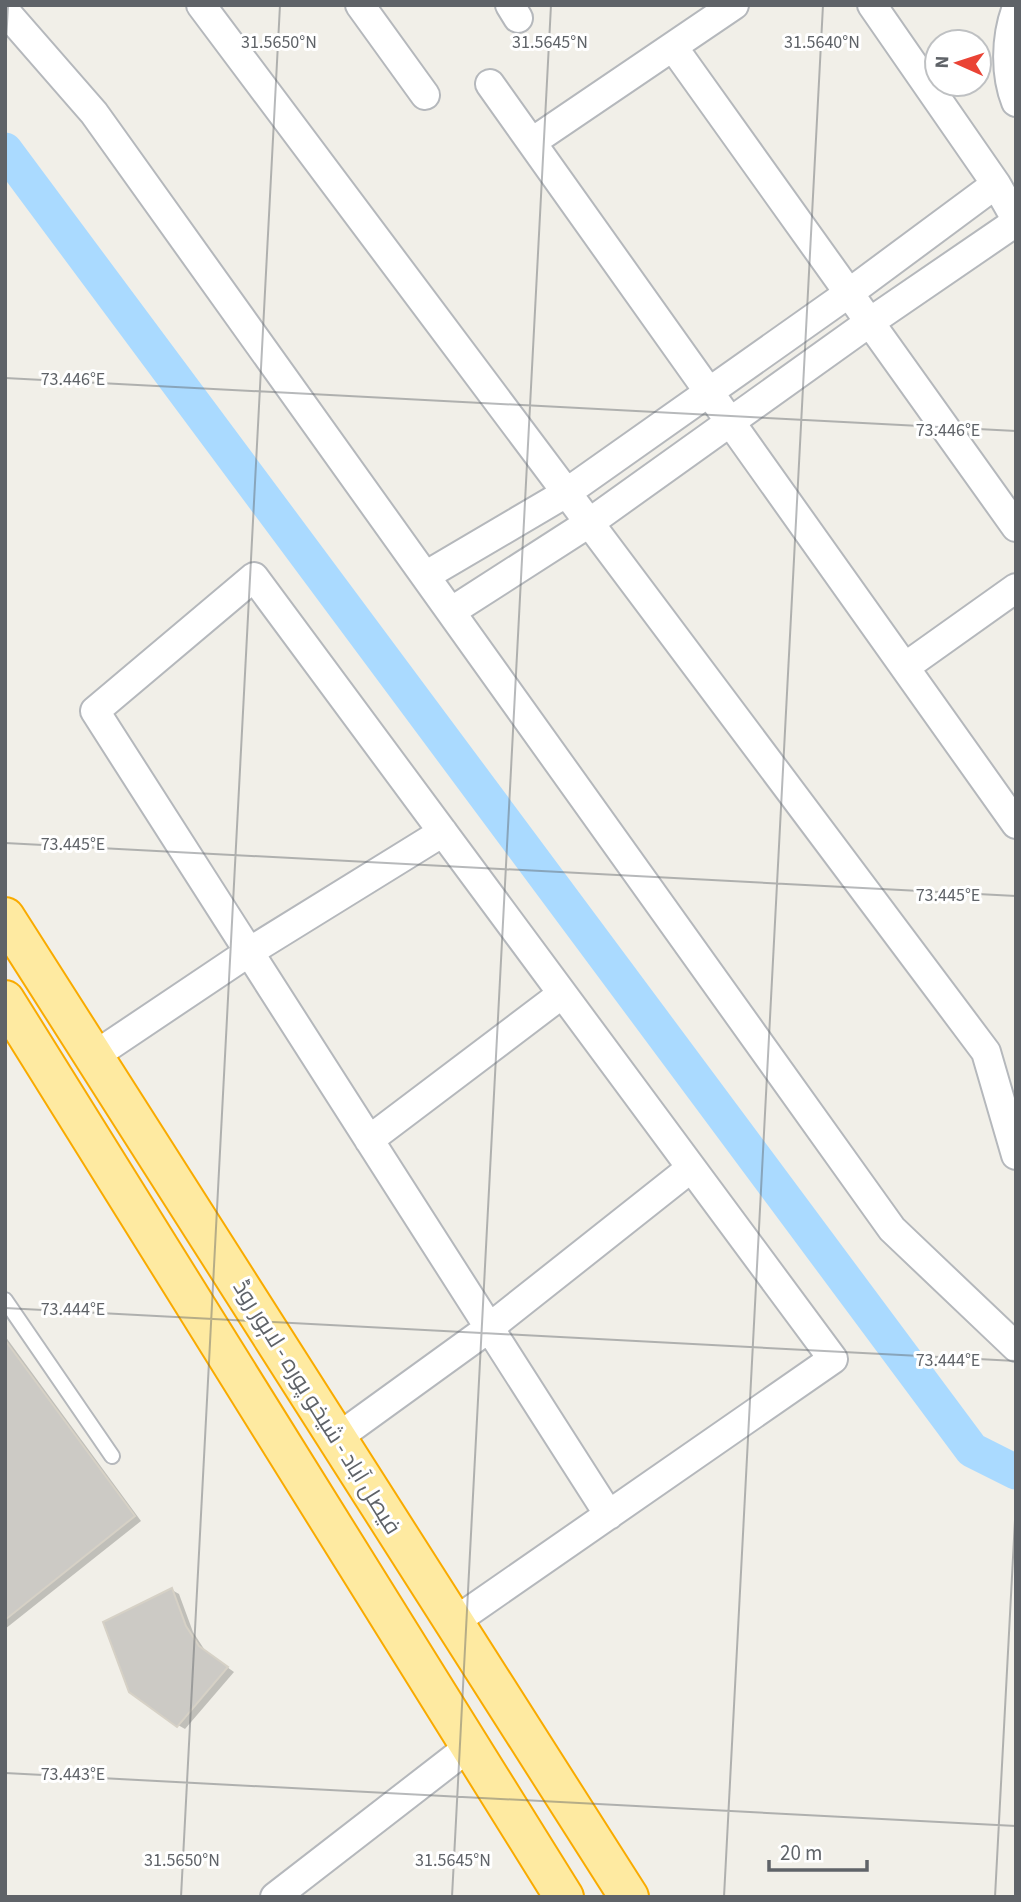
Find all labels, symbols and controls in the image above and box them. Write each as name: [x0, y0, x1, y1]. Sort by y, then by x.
north arrow: [923, 28, 993, 98]
text: 31.5650°N: [241, 30, 317, 55]
text: 31.5645°N: [512, 30, 588, 55]
text: 31.5640°N: [784, 30, 860, 55]
text: N: [929, 55, 956, 69]
text: 73.446°E: [41, 367, 105, 392]
text: 73.446°E: [916, 418, 980, 443]
text: 73.445°E: [41, 832, 105, 857]
text: 73.445°E: [916, 883, 980, 908]
street label: فیصل آباد - شیخو پورہ - لاہور روڈ: [225, 1273, 409, 1541]
text: 73.444°E: [41, 1297, 105, 1322]
text: 73.444°E: [916, 1348, 980, 1373]
text: 73.443°E: [41, 1762, 105, 1787]
scale bar: [769, 1828, 867, 1872]
text: 20 m: [780, 1838, 822, 1868]
text: 31.5650°N: [144, 1848, 220, 1873]
text: 31.5645°N: [415, 1848, 491, 1873]

